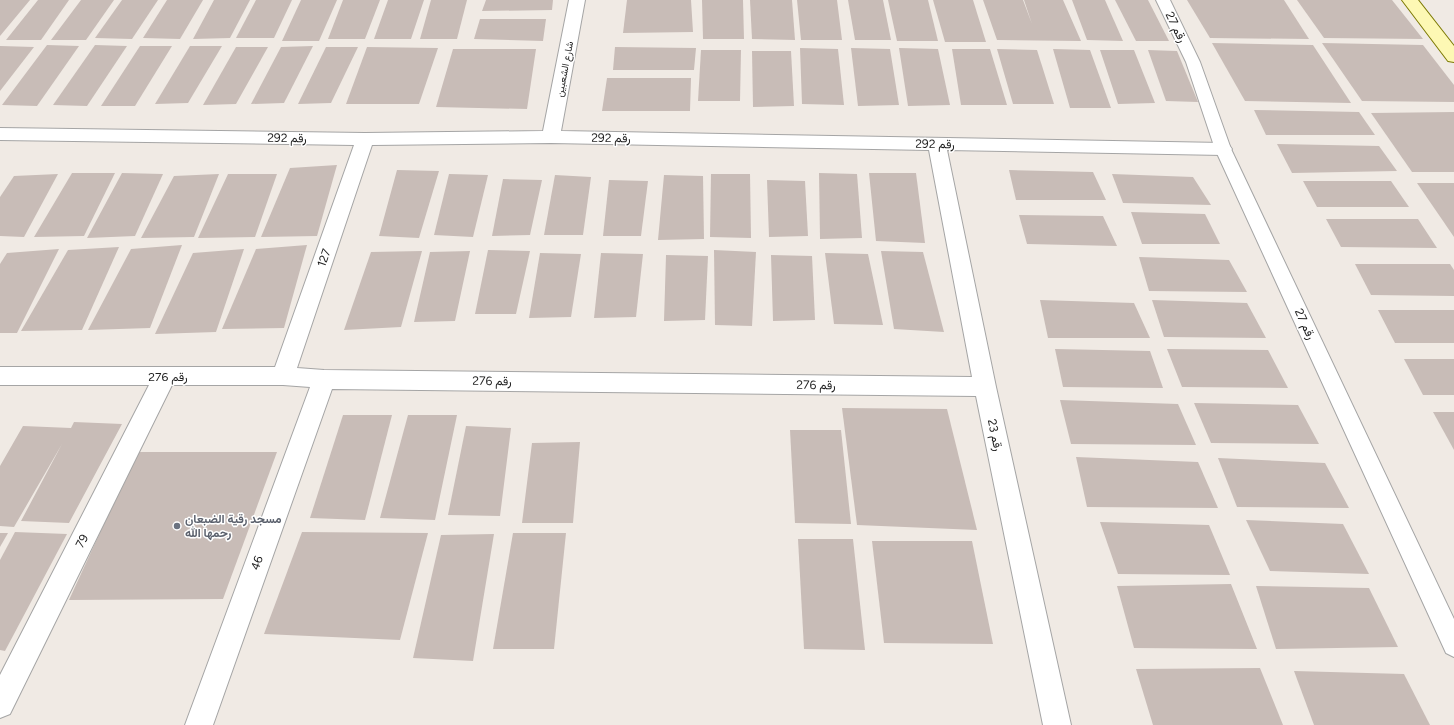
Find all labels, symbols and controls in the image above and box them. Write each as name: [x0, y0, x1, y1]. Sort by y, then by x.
street label: رقم 27: [1162, 9, 1189, 45]
street label: شارع الشعبين: [553, 40, 576, 98]
street label: رقم 292: [267, 131, 307, 146]
street label: رقم 292: [591, 131, 631, 146]
street label: رقم 292: [915, 137, 955, 152]
street label: 127: [314, 247, 334, 269]
street label: رقم 27: [1291, 306, 1318, 342]
street label: رقم 276: [148, 370, 188, 385]
street label: رقم 276: [472, 374, 512, 389]
street label: رقم 276: [796, 378, 836, 393]
street label: رقم 23: [984, 418, 1005, 453]
place label: مسجد رقية الضبعان رحمها الله: [185, 512, 282, 541]
marker: مسجد رقية الضبعان رحمها الله: [172, 521, 182, 531]
street label: 79: [73, 532, 91, 550]
street label: 46: [248, 554, 266, 572]

